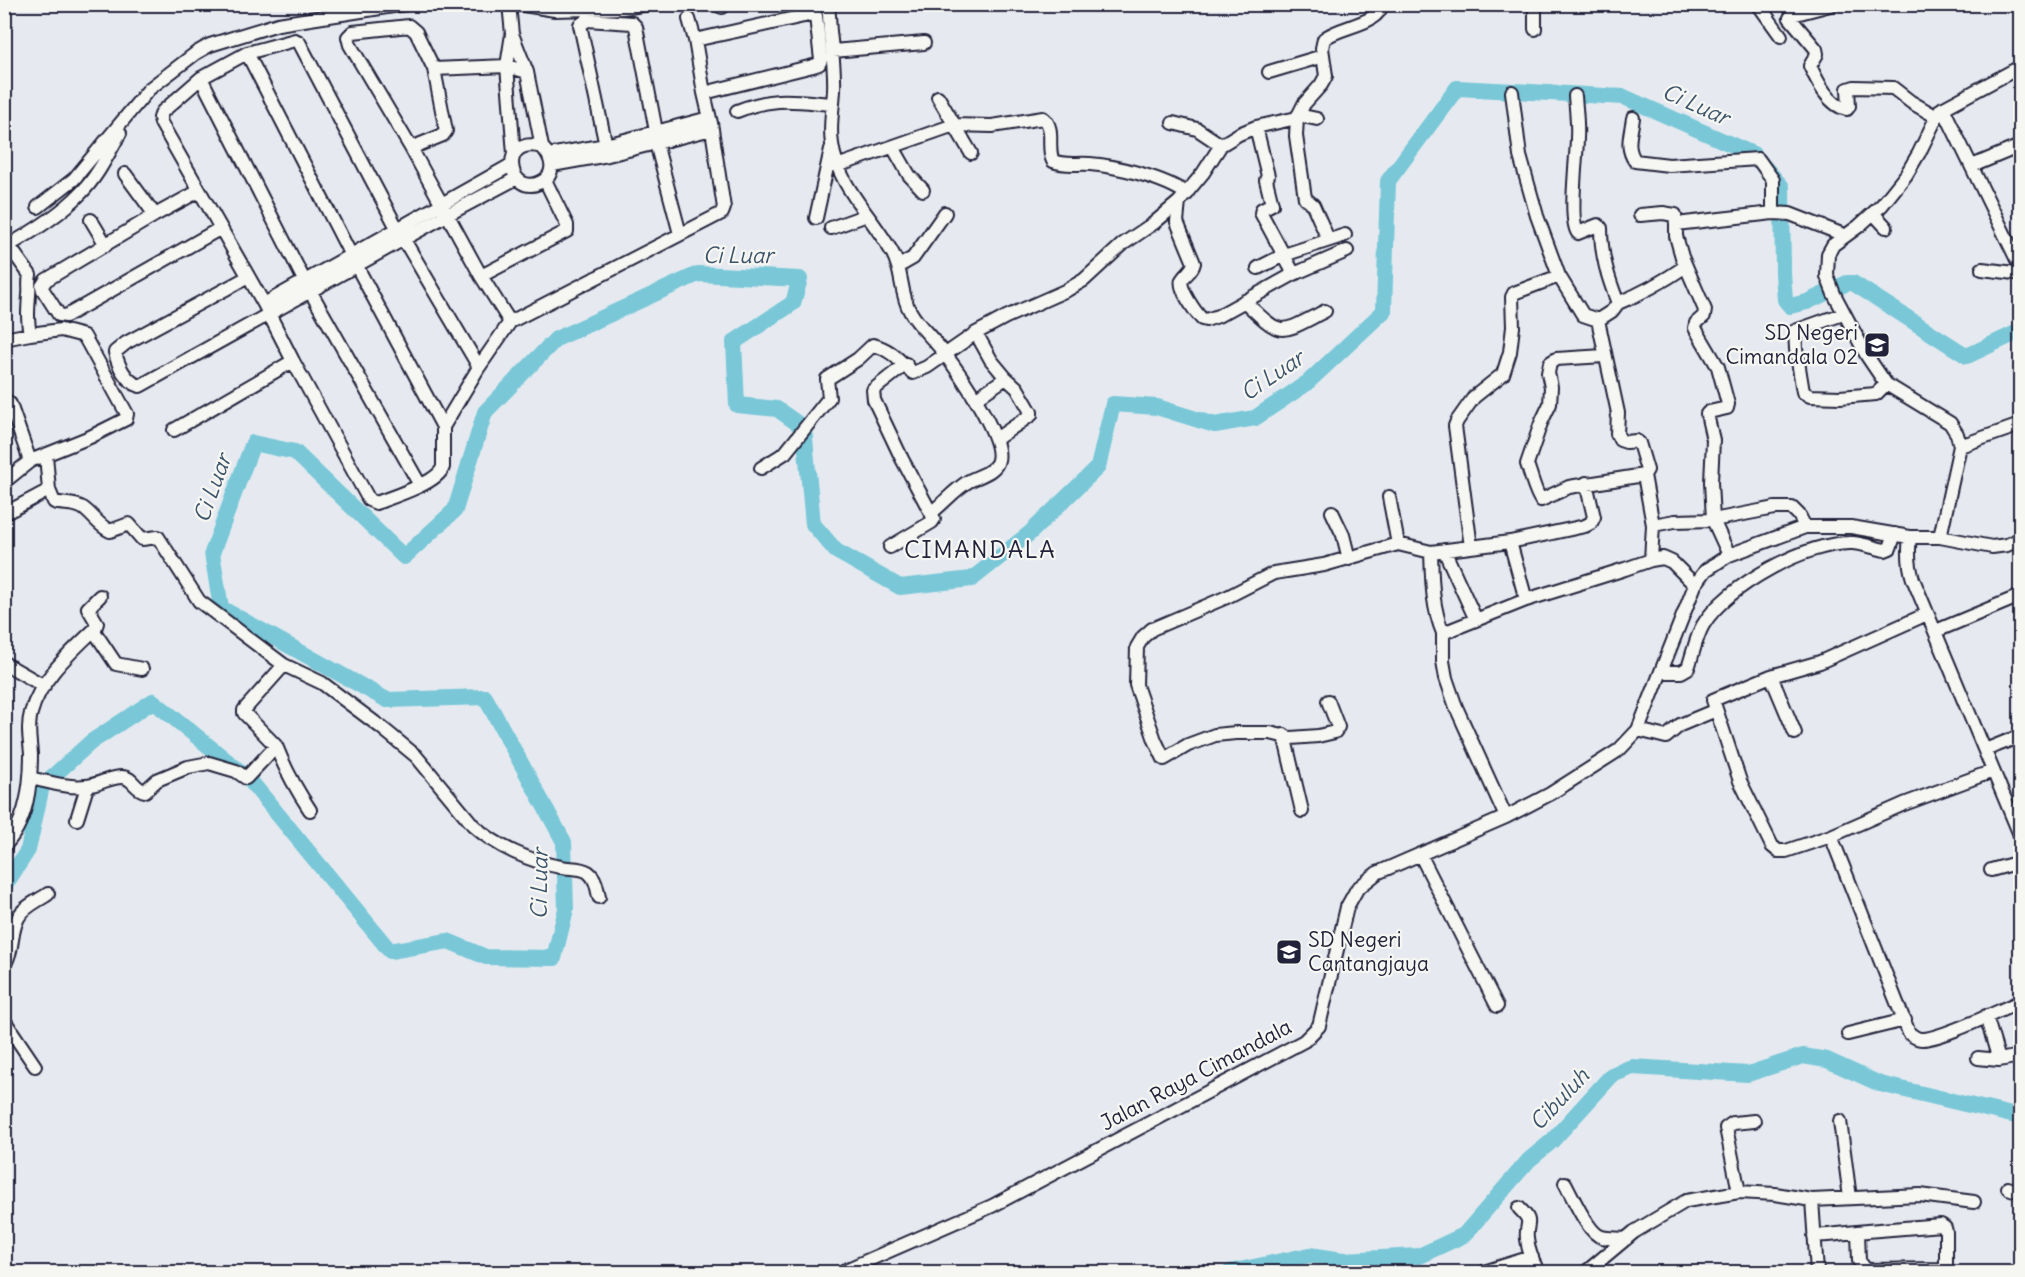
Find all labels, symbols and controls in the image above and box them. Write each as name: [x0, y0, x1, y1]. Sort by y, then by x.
water label: Ci Luar: [1658, 77, 1737, 132]
water label: Ci Luar: [703, 241, 776, 269]
place label: SD Negeri Cimandala 02: [1726, 319, 1858, 370]
school or university icon: SD Negeri Cimandala 02: [1862, 330, 1892, 360]
water label: Ci Luar: [1235, 342, 1312, 406]
water label: Ci Luar: [187, 447, 238, 526]
district label: CIMANDALA: [904, 534, 1056, 564]
water label: Ci Luar: [524, 845, 554, 920]
place label: SD Negeri Cantangjaya: [1308, 926, 1429, 977]
school or university icon: SD Negeri Cantangjaya: [1274, 937, 1304, 967]
street label: Jalan Raya Cimandala: [1096, 1013, 1296, 1136]
water label: Cibuluh: [1523, 1061, 1596, 1136]

